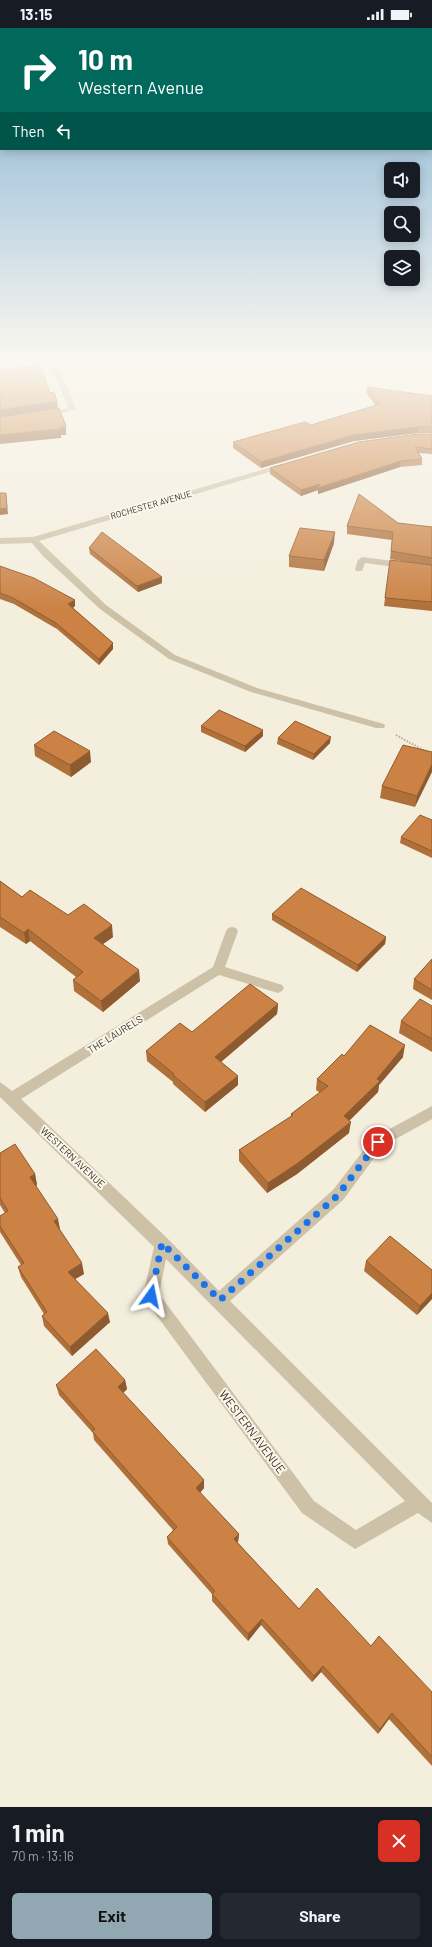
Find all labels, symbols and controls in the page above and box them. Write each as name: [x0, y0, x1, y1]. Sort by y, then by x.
text: 13:15: [20, 5, 52, 23]
text: 10 m: [78, 42, 133, 76]
icon: right: [12, 44, 64, 96]
text: Western Avenue: [78, 76, 204, 98]
icon: left: [53, 120, 75, 142]
text: Then: [12, 122, 45, 140]
map controls: [384, 162, 420, 286]
button: sound: [384, 162, 420, 198]
button: search: [384, 206, 420, 242]
button: layers: [384, 250, 420, 286]
street label: ROCHESTER AVENUE: [109, 488, 193, 521]
street label: THE LAURELS: [85, 1012, 145, 1056]
street label: WESTERN AVENUE: [38, 1124, 108, 1190]
pin: [361, 1125, 395, 1159]
icon: arrive: [367, 1131, 389, 1153]
position arrow: [130, 1275, 172, 1317]
street label: WESTERN AVENUE: [217, 1387, 289, 1476]
text: 1 min: [12, 1818, 65, 1847]
button: close: [378, 1820, 420, 1862]
text: 70 m · 13:16: [12, 1848, 74, 1864]
button: Exit: [12, 1893, 212, 1939]
button: Share: [220, 1893, 420, 1939]

